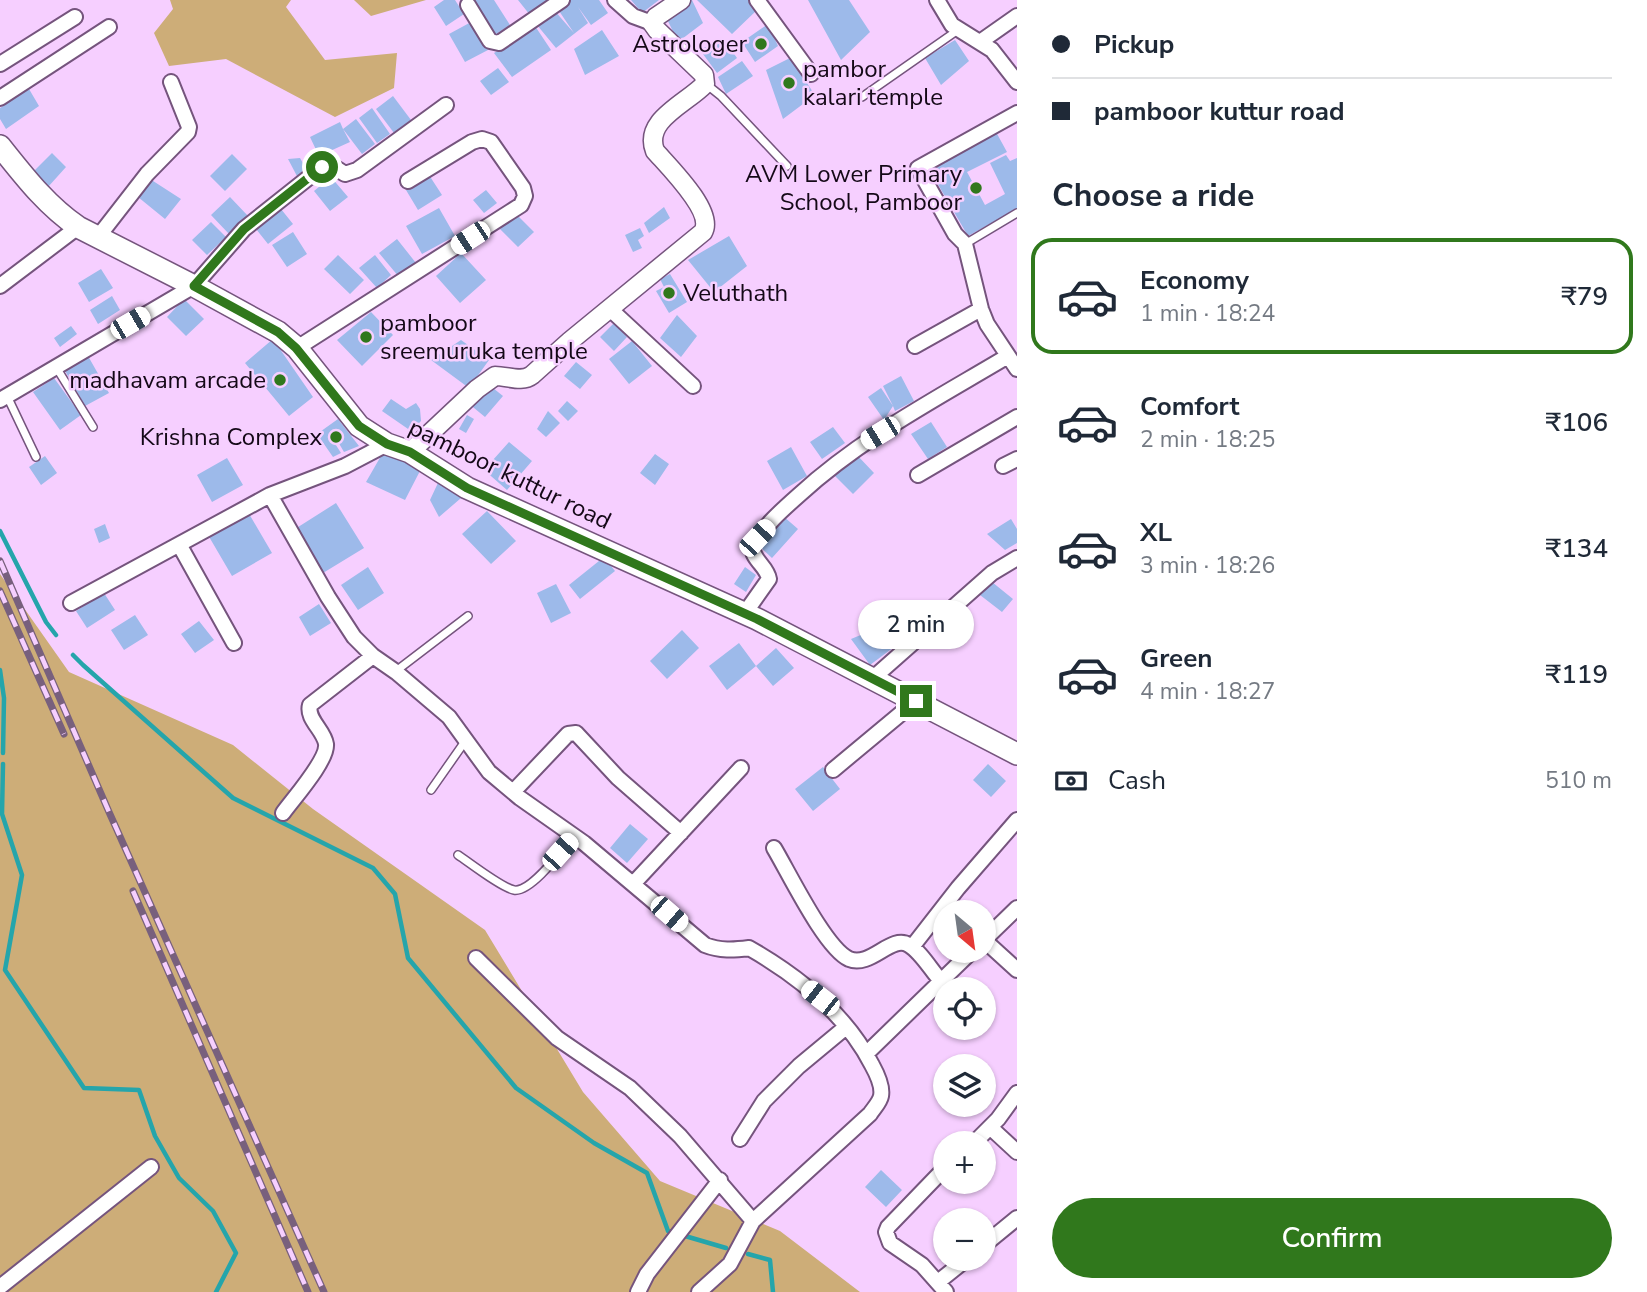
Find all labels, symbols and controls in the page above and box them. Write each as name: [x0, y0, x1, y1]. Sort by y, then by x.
text: Pickup: [1094, 27, 1174, 62]
place label: Astrologer: [632, 28, 747, 60]
marker: Astrologer: [753, 36, 769, 52]
place label: pambor kalari temple: [803, 53, 943, 113]
marker: pambor kalari temple: [781, 75, 797, 91]
text: pamboor kuttur road: [1094, 94, 1345, 129]
route start: [306, 151, 338, 183]
place label: AVM Lower Primary School, Pamboor: [745, 158, 963, 218]
text: Choose a ride: [1052, 174, 1254, 217]
marker: AVM Lower Primary School, Pamboor: [968, 180, 984, 196]
car: [447, 218, 494, 258]
text: Economy: [1140, 263, 1249, 298]
icon: car: [1056, 265, 1119, 328]
place label: Veluthath: [682, 277, 788, 309]
text: ₹79: [1561, 279, 1608, 314]
marker: Veluthath: [661, 285, 677, 301]
text: 1 min · 18:24: [1140, 298, 1275, 329]
car: [107, 303, 154, 343]
place label: pamboor sreemuruka temple: [380, 307, 588, 367]
marker: pamboor sreemuruka temple: [358, 329, 374, 345]
place label: madhavam arcade: [69, 364, 266, 396]
marker: madhavam arcade: [272, 372, 288, 388]
text: Comfort: [1140, 389, 1240, 424]
icon: car: [1056, 391, 1119, 454]
text: ₹106: [1546, 405, 1608, 440]
street label: pamboor kuttur road: [404, 411, 616, 537]
car: [857, 413, 904, 453]
place label: Krishna Complex: [140, 421, 322, 453]
text: 2 min · 18:25: [1140, 424, 1275, 455]
marker: Krishna Complex: [328, 429, 344, 445]
car: [735, 515, 780, 561]
text: XL: [1140, 515, 1172, 550]
icon: car: [1056, 517, 1119, 580]
text: ₹134: [1546, 531, 1608, 566]
text: 3 min · 18:26: [1140, 550, 1275, 581]
callout: 2 min: [858, 600, 974, 648]
text: 2 min: [887, 609, 945, 640]
text: Green: [1140, 641, 1213, 676]
icon: car: [1056, 643, 1119, 706]
text: ₹119: [1546, 657, 1608, 692]
text: 4 min · 18:27: [1140, 676, 1275, 707]
route end: [900, 685, 932, 717]
icon: cash: [1052, 762, 1090, 800]
text: Cash: [1108, 763, 1166, 798]
text: 510 m: [1545, 765, 1612, 796]
car: [539, 829, 582, 875]
car: [647, 892, 692, 936]
north arrow: [933, 900, 996, 962]
map controls: [933, 900, 996, 1271]
car: [797, 977, 844, 1019]
button: locate: [933, 977, 996, 1040]
button: layers: [933, 1054, 996, 1117]
button: +: [933, 1131, 996, 1194]
button: Confirm: [1052, 1198, 1612, 1278]
button: −: [933, 1208, 996, 1271]

